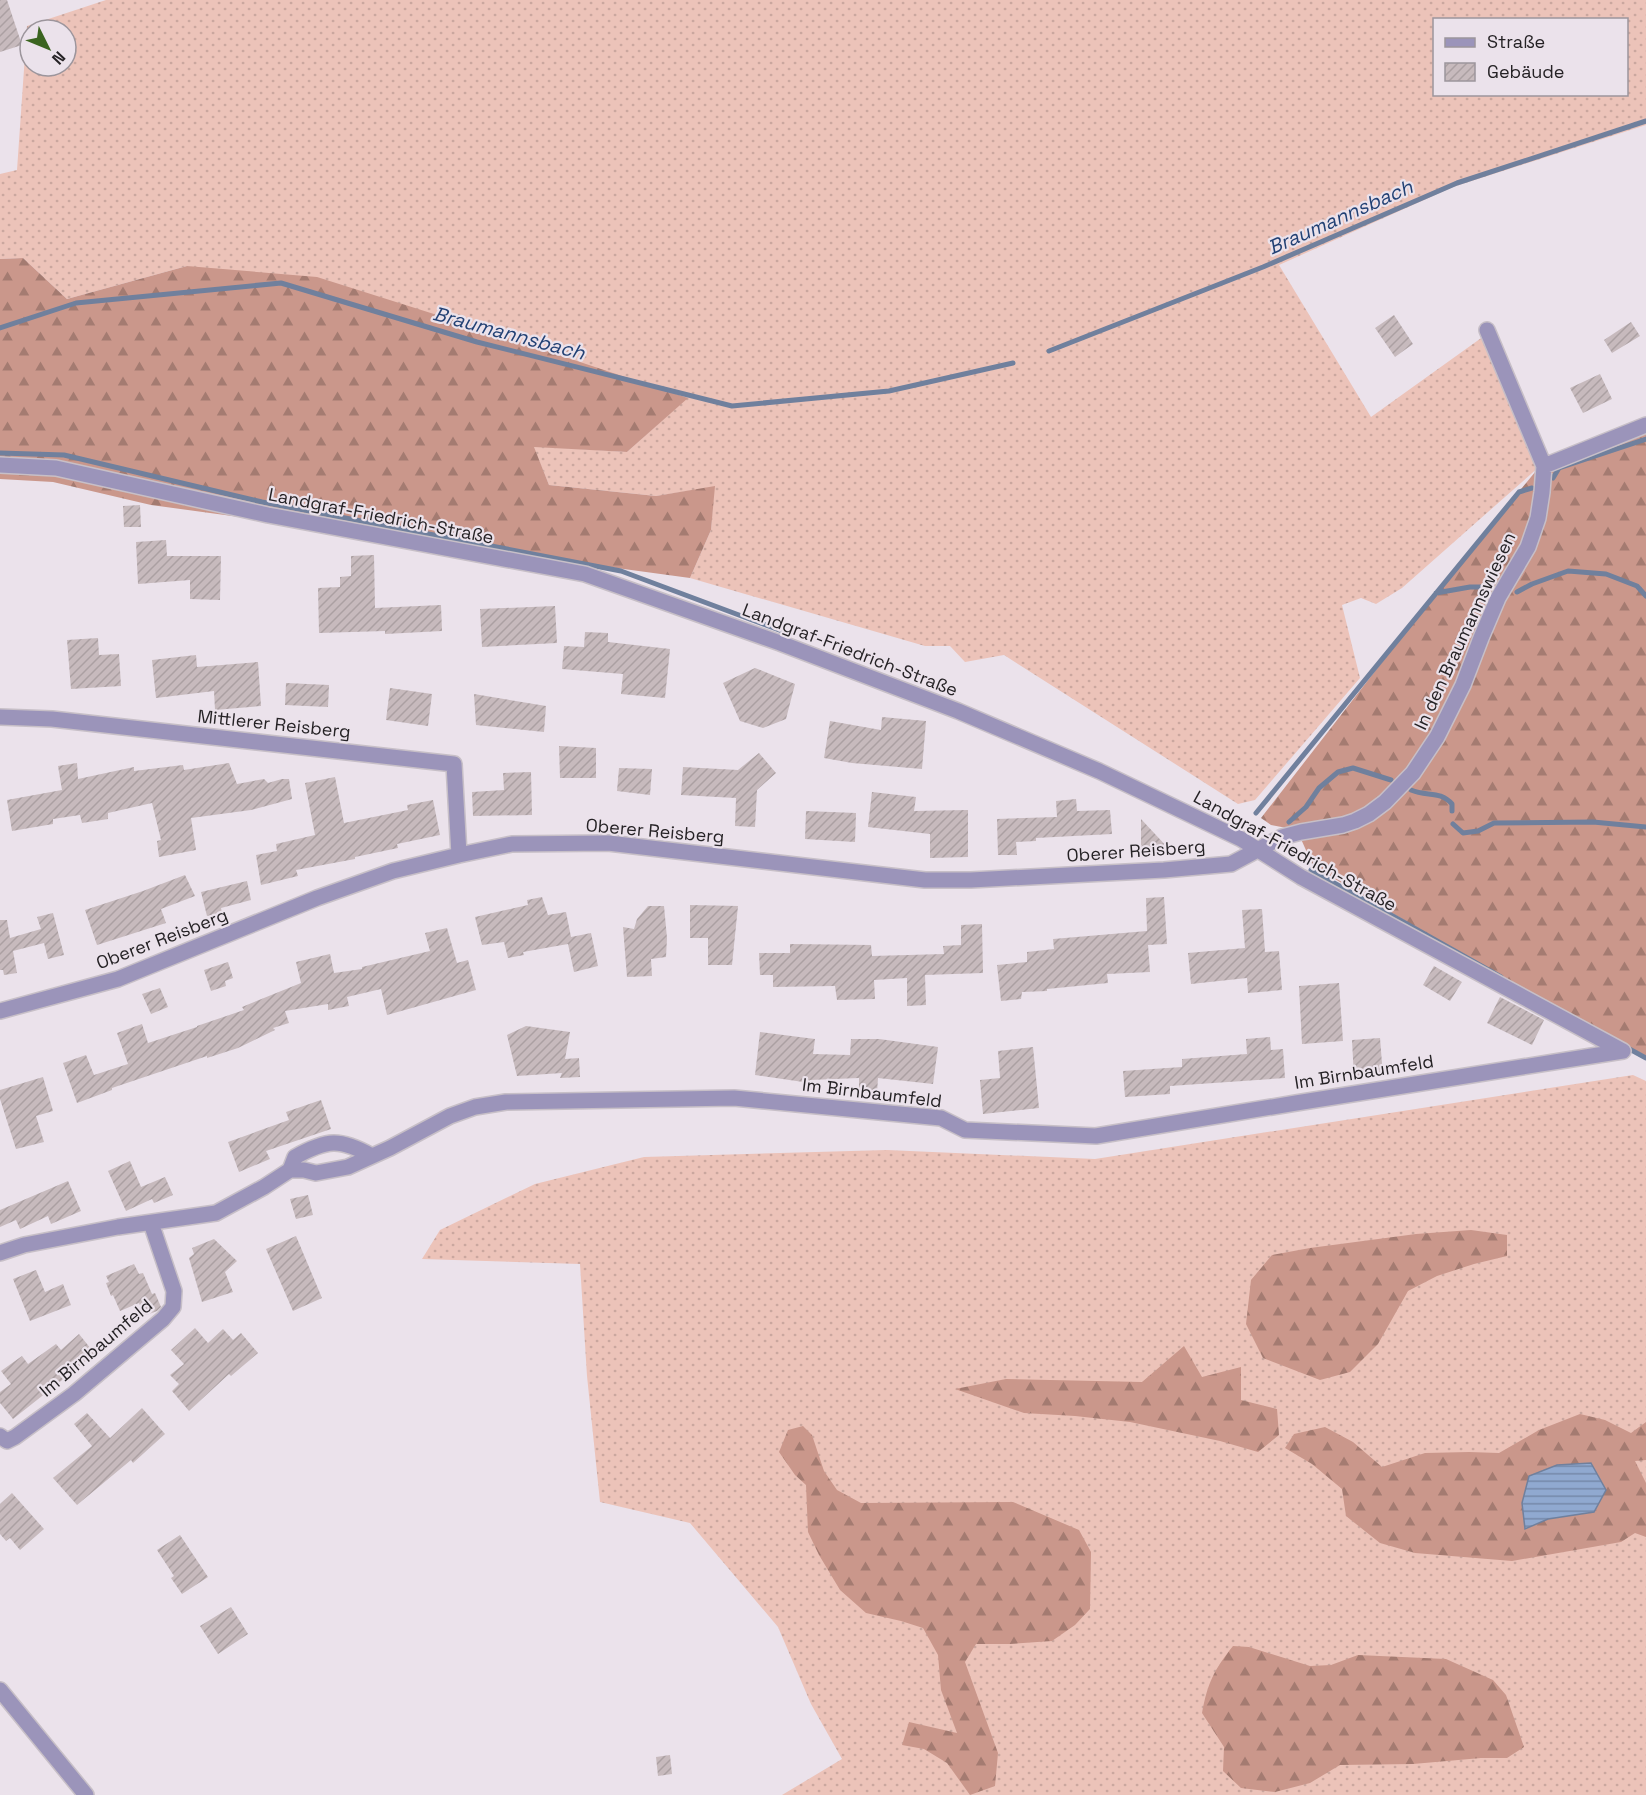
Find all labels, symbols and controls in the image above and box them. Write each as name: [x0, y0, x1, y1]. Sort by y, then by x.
north arrow: [18, 18, 78, 78]
legend: [1433, 18, 1628, 96]
text: Straße: [1487, 30, 1545, 53]
text: N: [47, 47, 70, 69]
text: Gebäude: [1487, 60, 1565, 83]
water label: Braumannsbach: [1263, 173, 1417, 261]
water label: Braumannsbach: [430, 300, 588, 366]
street label: Landgraf-Friedrich-Straße: [267, 482, 496, 549]
street label: In den Braumannswiesen: [1409, 528, 1520, 733]
street label: Landgraf-Friedrich-Straße: [739, 598, 961, 701]
street label: Mittlerer Reisberg: [196, 704, 352, 743]
street label: Landgraf-Friedrich-Straße: [1190, 785, 1401, 916]
street label: Oberer Reisberg: [585, 813, 725, 848]
street label: Oberer Reisberg: [1066, 834, 1206, 867]
street label: Oberer Reisberg: [93, 903, 231, 974]
street label: Im Birnbaumfeld: [1293, 1049, 1435, 1094]
street label: Im Birnbaumfeld: [801, 1073, 943, 1112]
street label: Im Birnbaumfeld: [34, 1294, 157, 1402]

